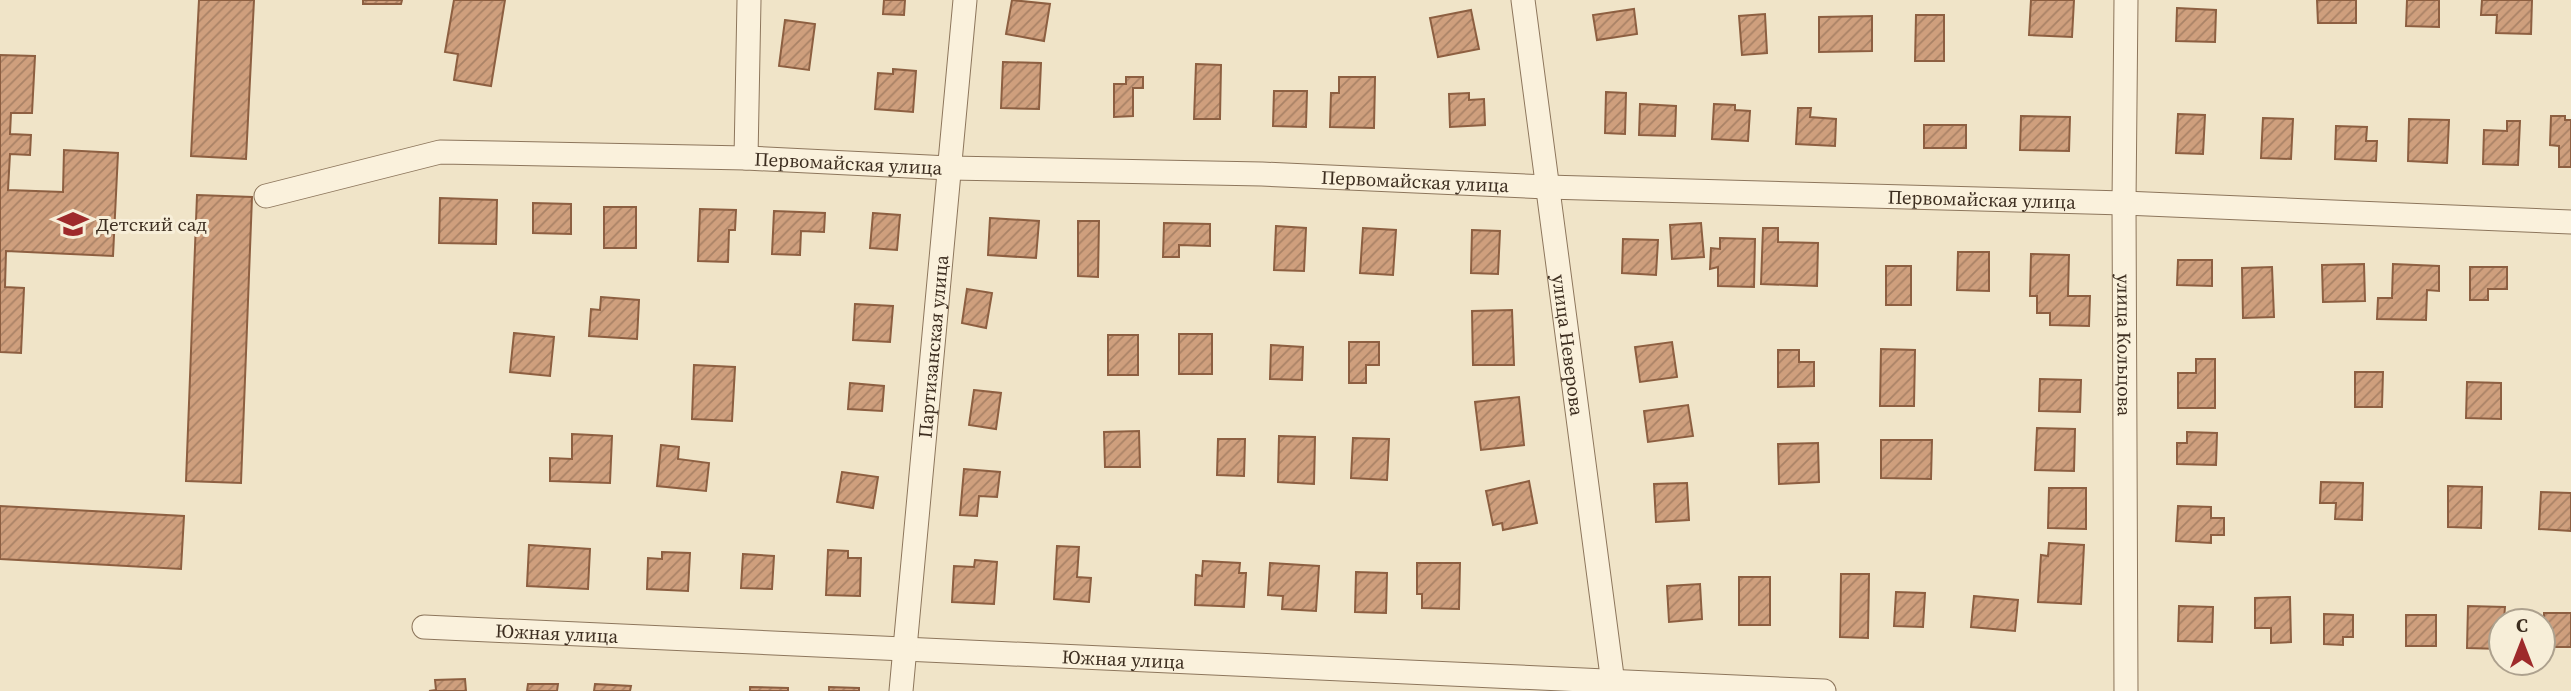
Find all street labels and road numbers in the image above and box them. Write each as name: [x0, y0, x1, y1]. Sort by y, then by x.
street label: Первомайская улица: [754, 145, 943, 181]
street label: Первомайская улица: [1320, 164, 1510, 198]
street label: Первомайская улица: [1887, 183, 2076, 215]
street label: Партизанская улица: [911, 253, 954, 439]
street label: улица Неверова: [1546, 273, 1591, 418]
street label: улица Кольцова: [2111, 274, 2138, 416]
street label: Южная улица: [495, 617, 619, 649]
street label: Южная улица: [1061, 643, 1186, 675]

